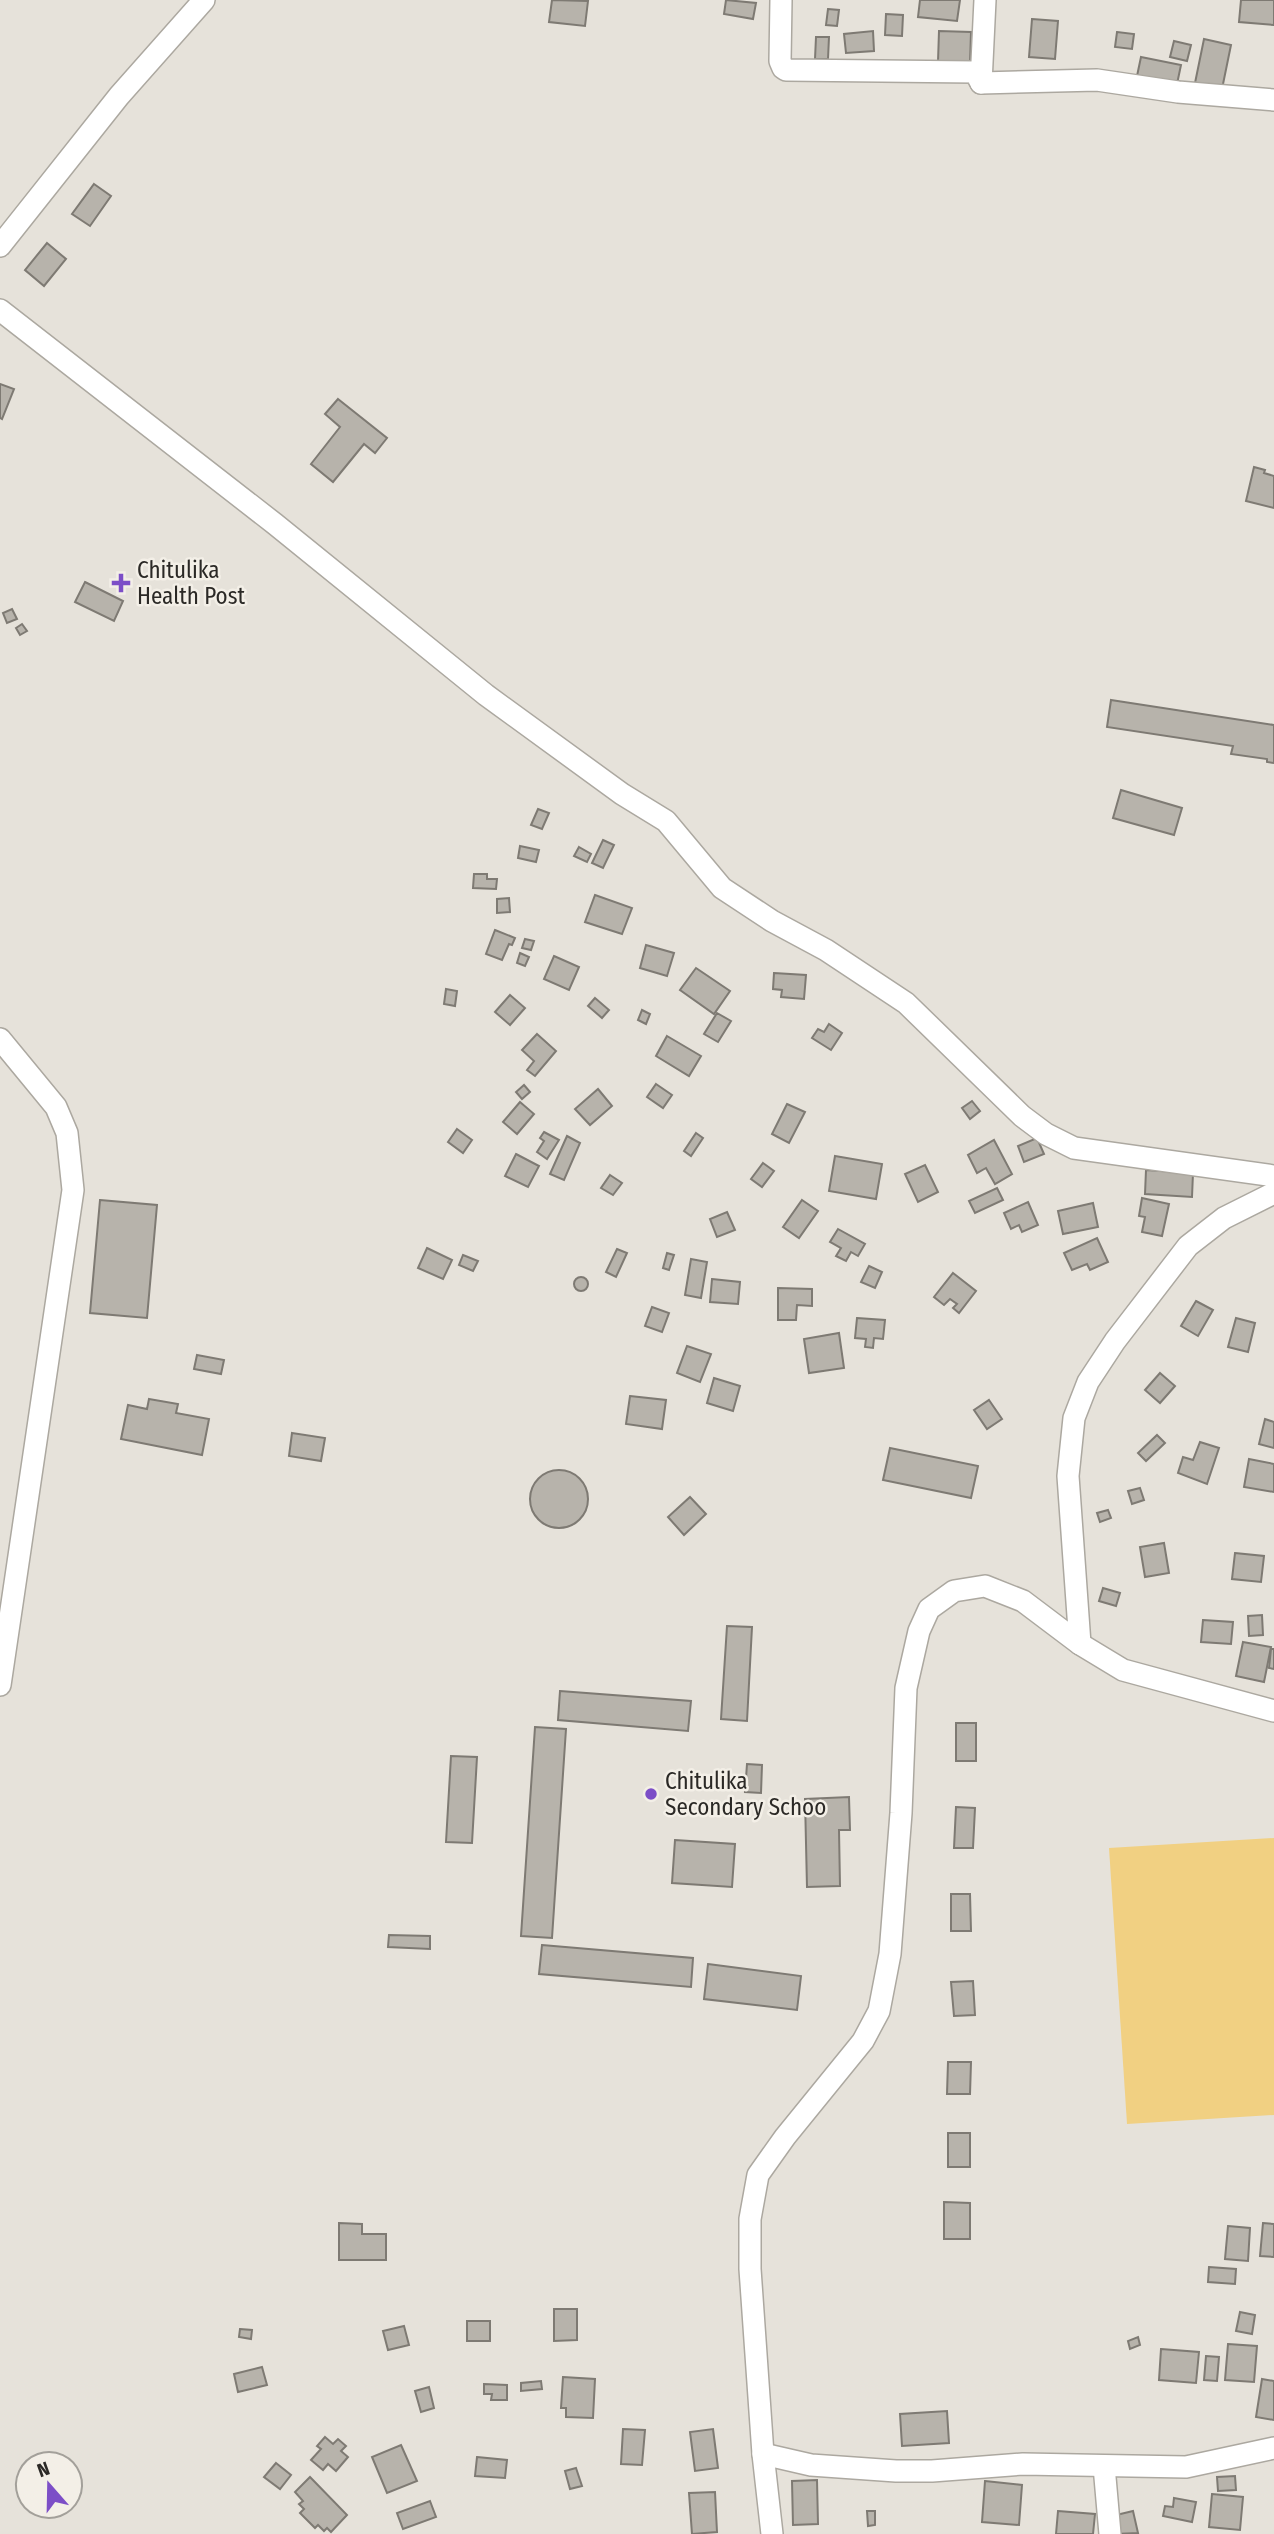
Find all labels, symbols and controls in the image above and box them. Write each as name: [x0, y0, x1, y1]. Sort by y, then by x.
place label: Chitulika Health Post: [137, 556, 246, 610]
marker: Chitulika Health Post: [111, 573, 131, 593]
place label: Chitulika Secondary Schoo: [665, 1767, 826, 1821]
marker: Chitulika Secondary Schoo: [643, 1786, 659, 1802]
north arrow: [14, 2450, 84, 2520]
text: N: [34, 2457, 53, 2482]

